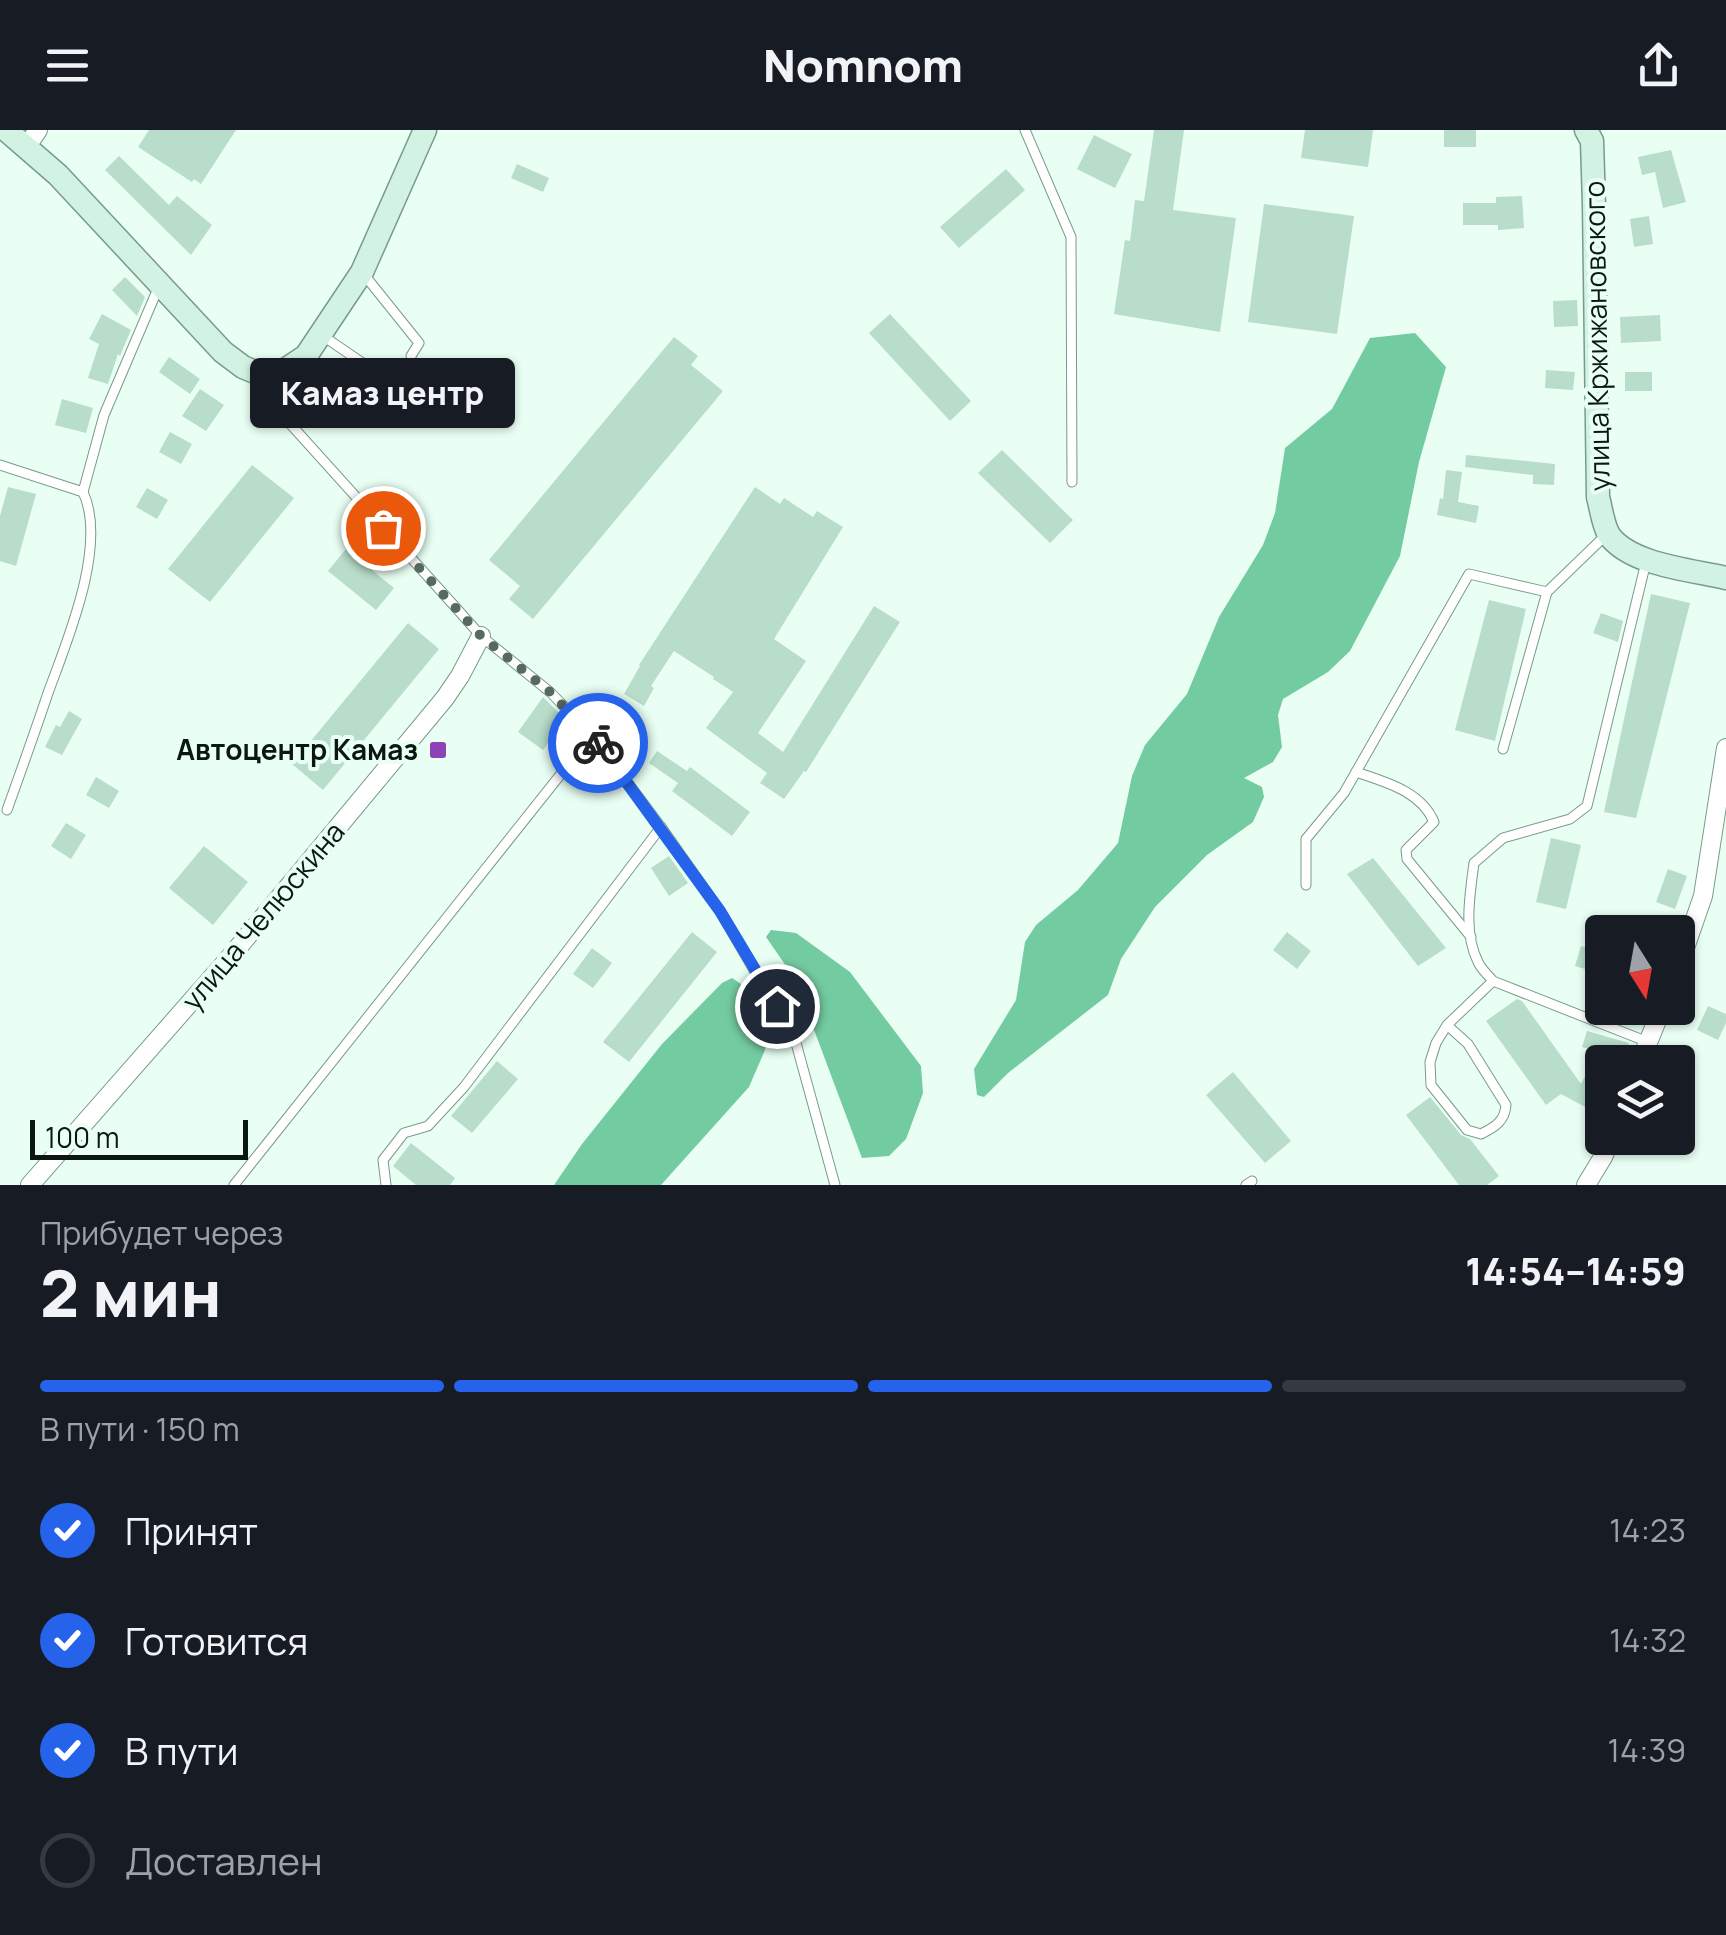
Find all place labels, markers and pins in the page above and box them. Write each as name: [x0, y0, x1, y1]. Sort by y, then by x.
callout: Камаз центр: [250, 358, 516, 428]
pin: [341, 486, 426, 571]
place label: Автоцентр Камаз: [176, 730, 418, 768]
marker: Автоцентр Камаз: [427, 739, 449, 761]
pin: [735, 964, 820, 1049]

